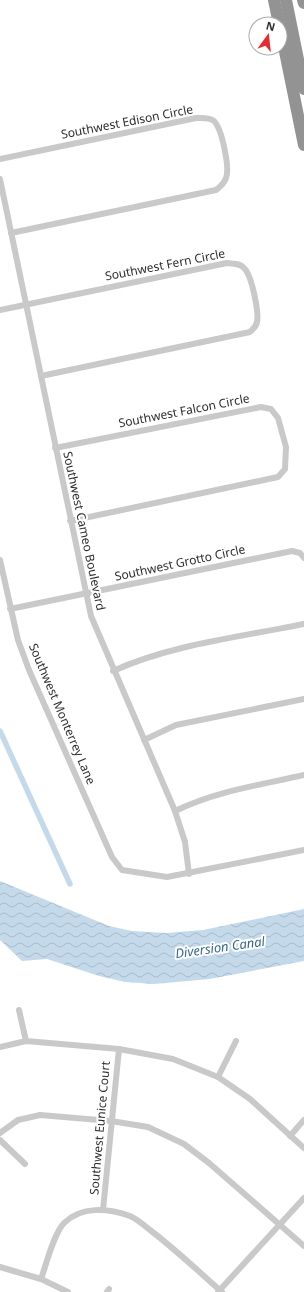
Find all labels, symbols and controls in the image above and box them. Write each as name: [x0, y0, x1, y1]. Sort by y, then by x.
north arrow: [248, 16, 288, 56]
text: N: [264, 17, 277, 34]
street label: Southwest Edison Circle: [59, 100, 195, 143]
street label: Southwest Fern Circle: [103, 244, 227, 284]
street label: Southwest Falcon Circle: [117, 389, 251, 432]
street label: Southwest Cameo Boulevard: [59, 450, 110, 612]
street label: Southwest Grotto Circle: [113, 540, 247, 585]
street label: Southwest Monterrey Lane: [25, 641, 100, 787]
water label: Diversion Canal: [174, 932, 267, 962]
street label: Southwest Eunice Court: [85, 1060, 114, 1196]

